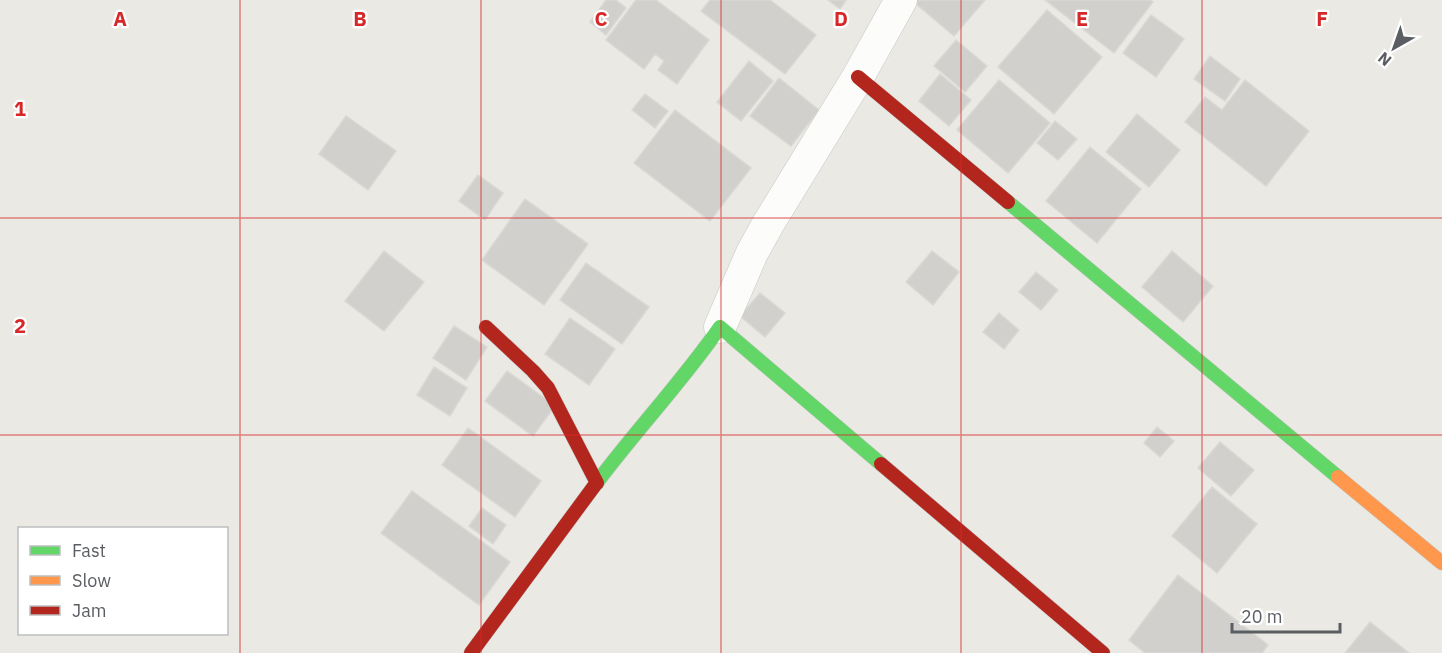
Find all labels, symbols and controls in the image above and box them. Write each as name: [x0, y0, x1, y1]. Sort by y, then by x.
text: A: [113, 5, 127, 32]
text: B: [353, 5, 367, 32]
text: C: [594, 5, 608, 32]
text: D: [834, 5, 848, 32]
text: E: [1076, 5, 1088, 32]
text: F: [1316, 5, 1328, 32]
north arrow: [1364, 18, 1424, 78]
text: N: [1373, 48, 1395, 71]
text: 1: [14, 95, 26, 122]
text: 2: [14, 312, 26, 339]
legend: [18, 527, 228, 635]
text: Fast: [72, 539, 106, 562]
text: Slow: [72, 569, 111, 592]
scale bar: [1232, 596, 1340, 634]
text: Jam: [72, 599, 107, 622]
text: 20 m: [1241, 605, 1283, 628]

